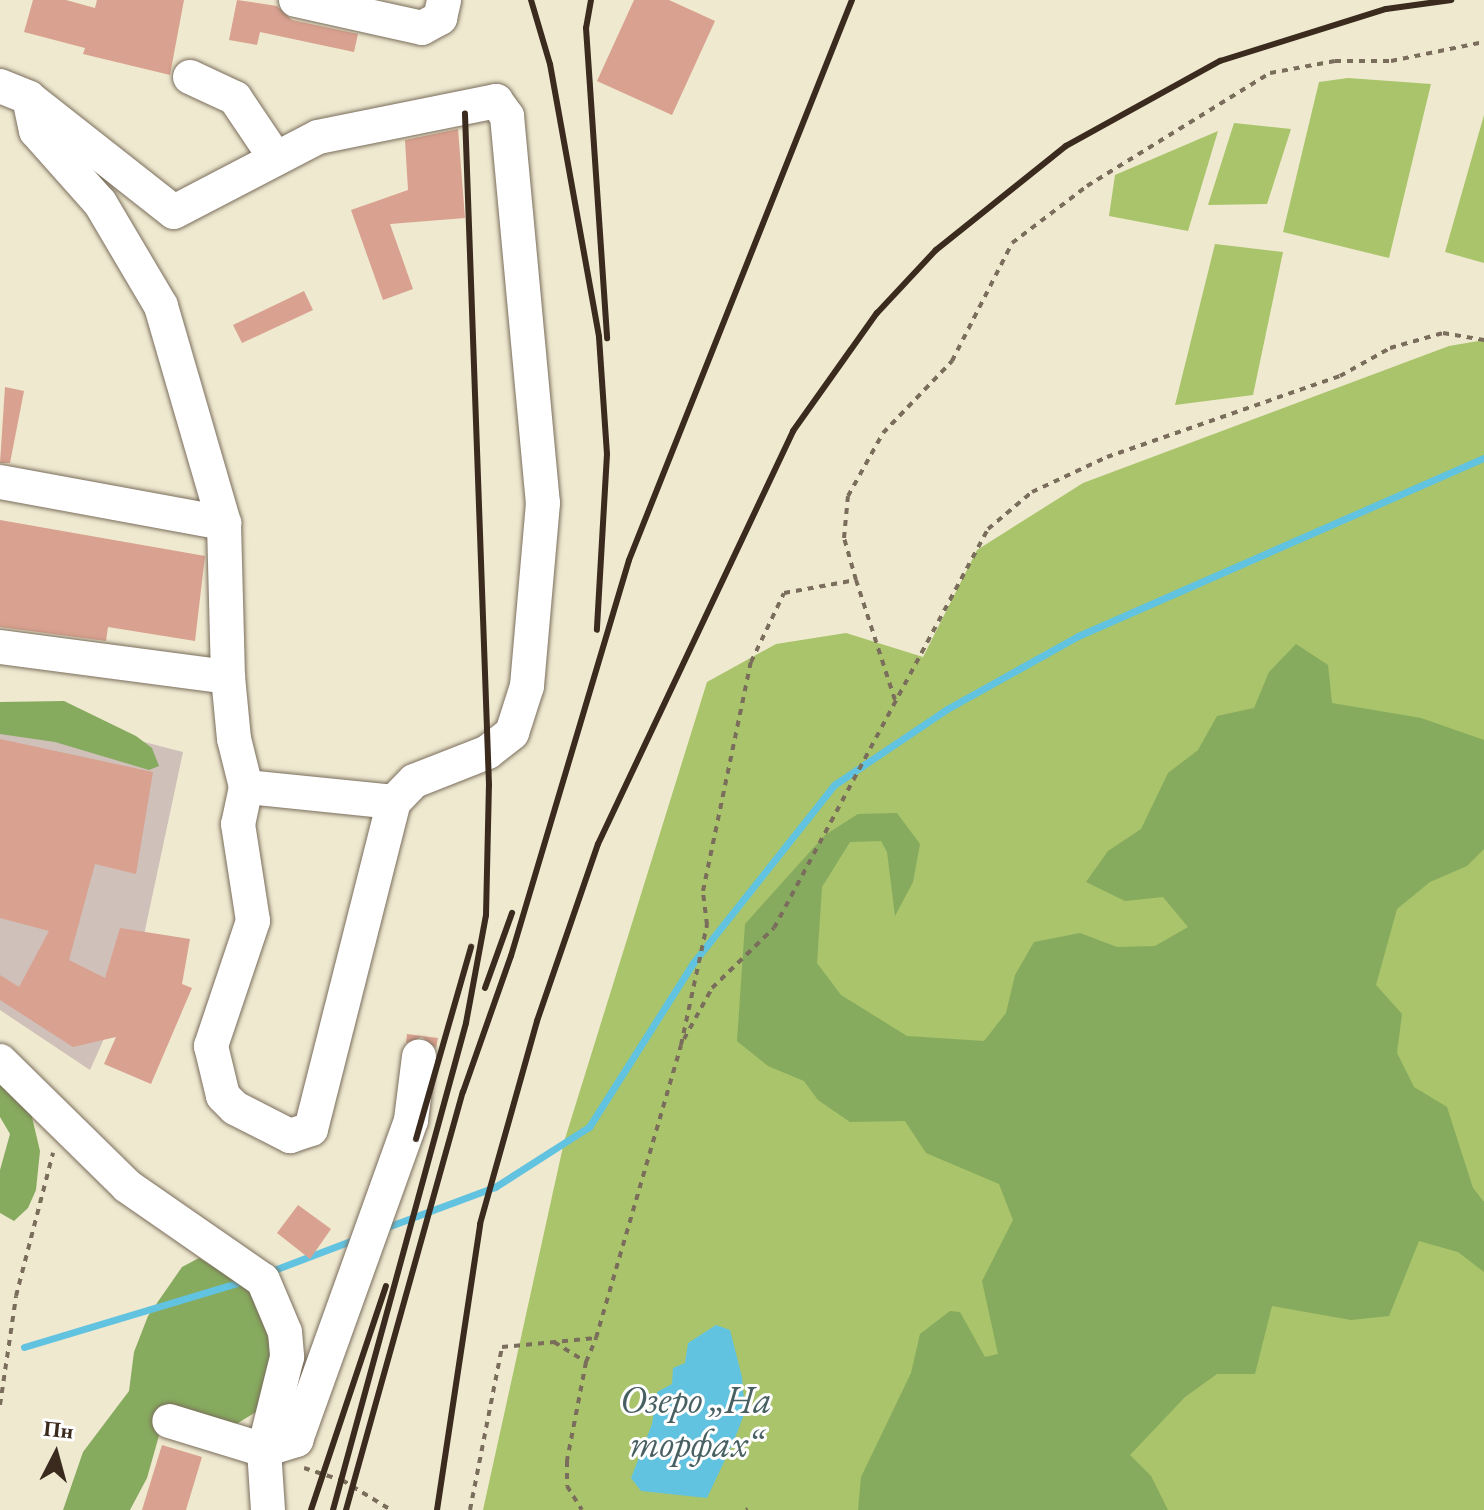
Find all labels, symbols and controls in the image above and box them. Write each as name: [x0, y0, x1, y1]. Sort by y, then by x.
water label: Озеро „На торфах“: [620, 1376, 772, 1466]
north arrow: [16, 1414, 96, 1494]
text: Пн: [42, 1414, 75, 1446]

